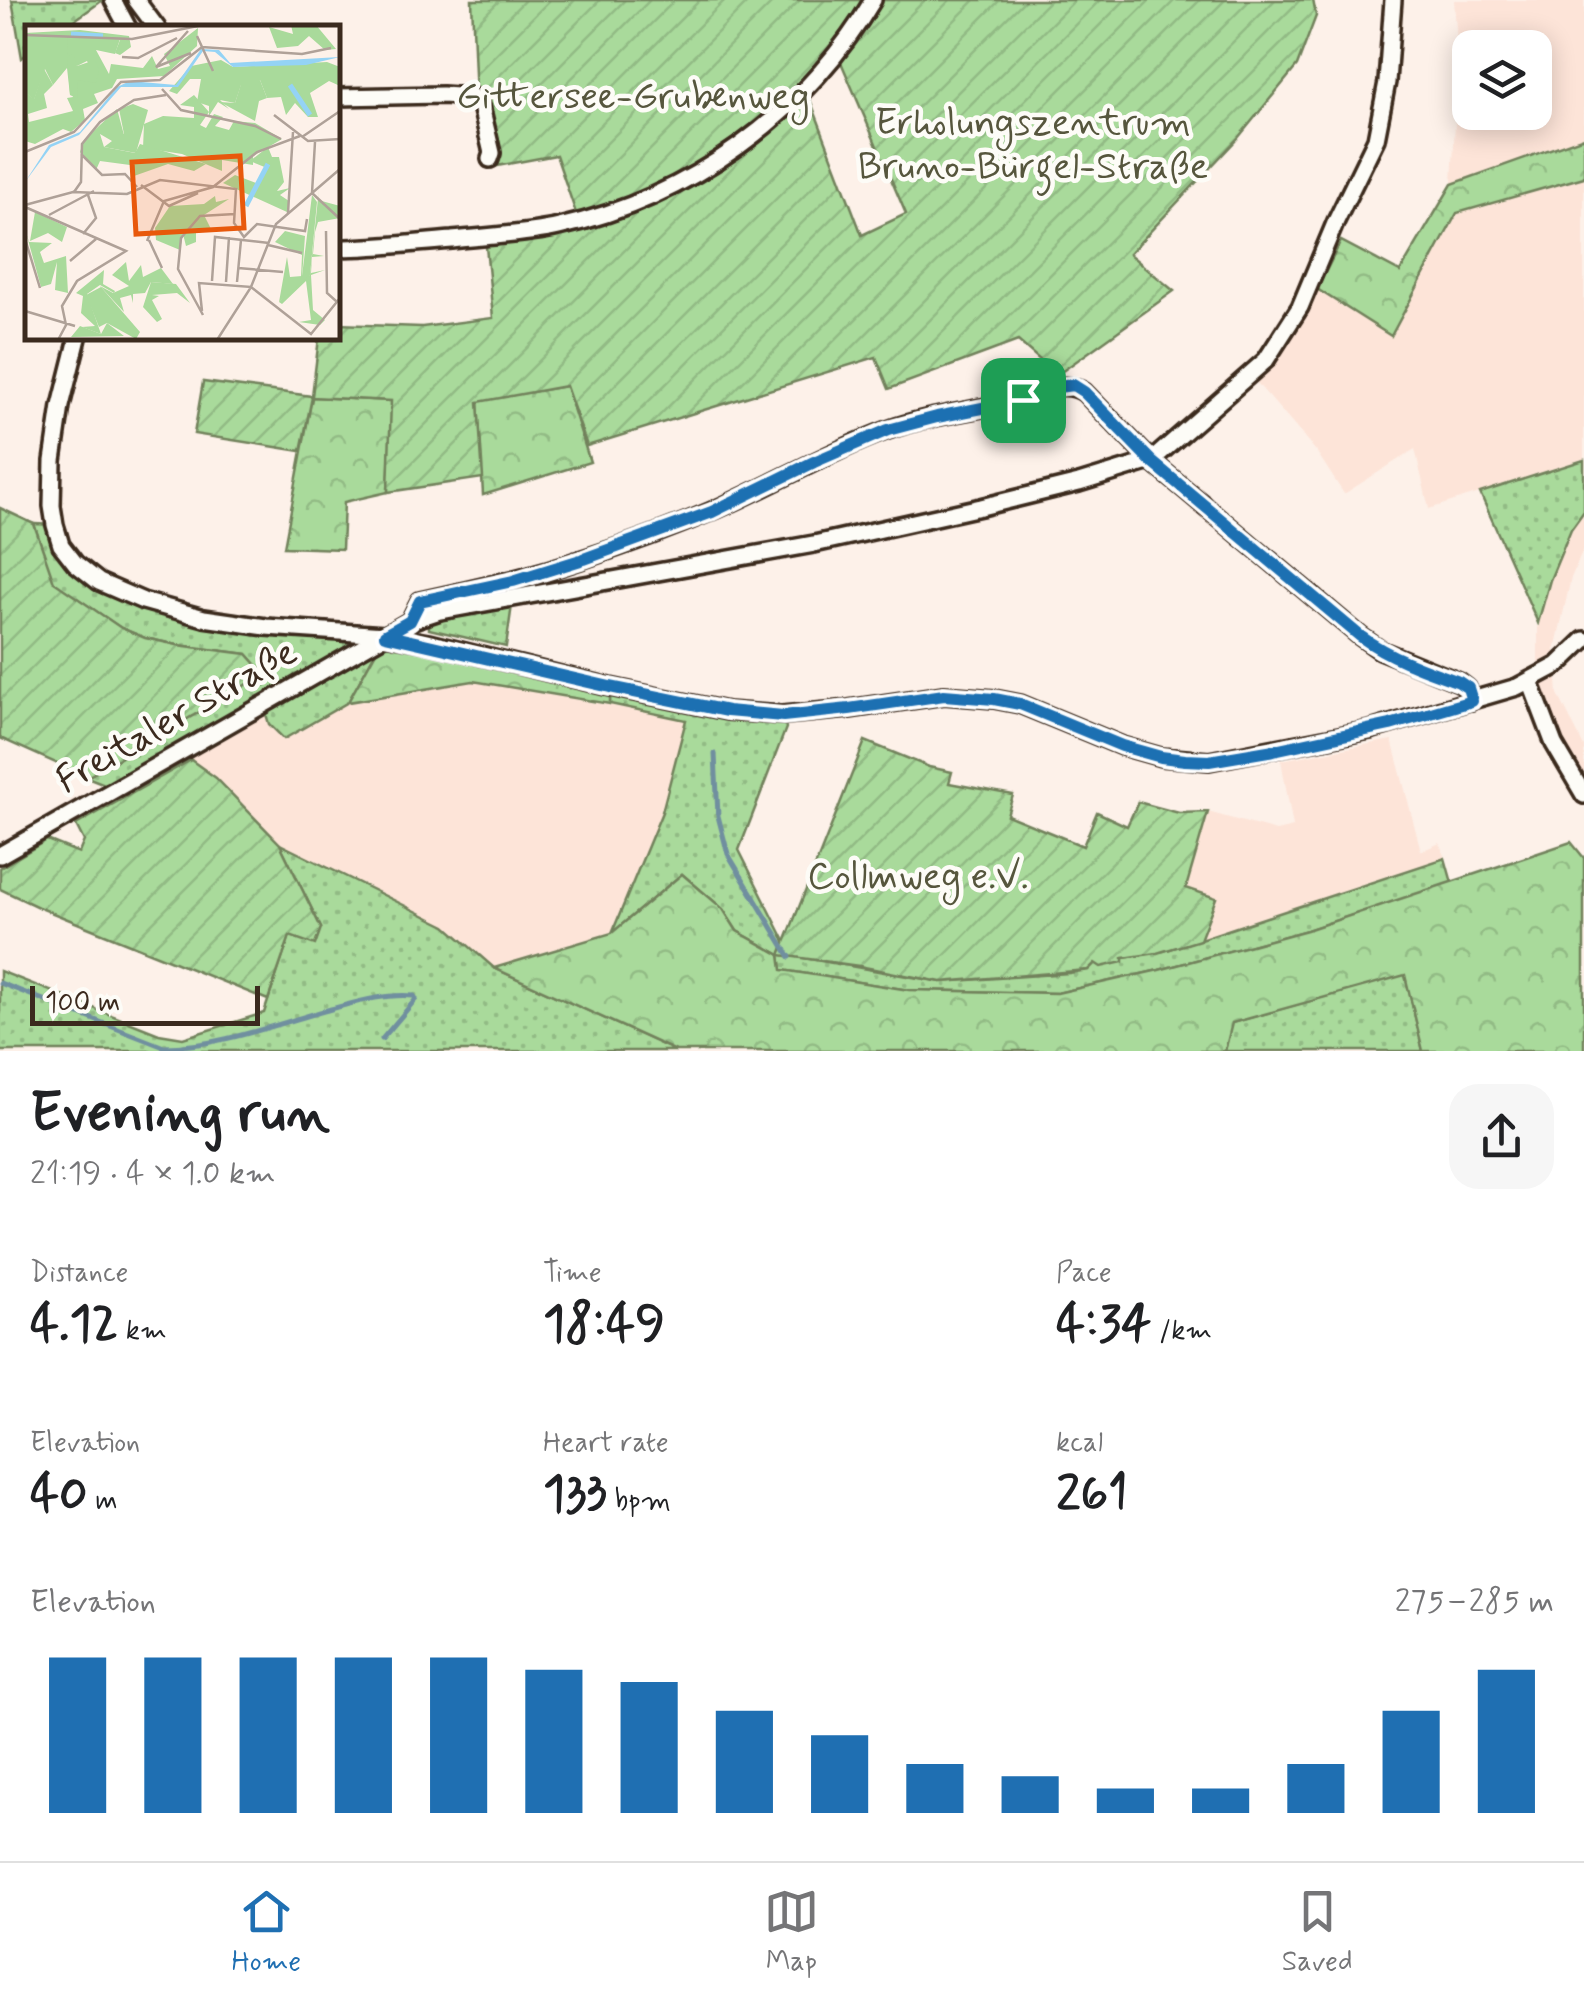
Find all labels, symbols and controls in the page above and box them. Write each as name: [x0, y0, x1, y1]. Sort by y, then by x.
inset map: [25, 25, 340, 340]
map controls: [1452, 30, 1552, 130]
button: layers: [1452, 30, 1552, 130]
park label: Gittersee-Grubenweg: [456, 73, 810, 126]
park label: Erholungszentrum Bruno-Bürgel-Straße: [858, 99, 1208, 196]
pin: [981, 358, 1066, 443]
icon: arrive: [996, 373, 1051, 428]
street label: Freitaler Straße: [48, 628, 306, 806]
park label: Collmweg e.V.: [807, 853, 1029, 906]
scale bar: [30, 981, 260, 1026]
text: 100 m: [45, 985, 120, 1022]
text: Evening run: [30, 1079, 330, 1151]
button: share: [1449, 1084, 1554, 1189]
text: 21:19 · 4 × 1.0 km: [30, 1153, 276, 1195]
text: Distance: [30, 1255, 128, 1292]
text: Time: [543, 1255, 602, 1292]
text: Pace: [1056, 1255, 1112, 1292]
text: 4.12: [30, 1292, 118, 1358]
text: 18:49: [543, 1292, 665, 1358]
text: 4:34: [1056, 1292, 1151, 1358]
text: km: [118, 1313, 167, 1350]
text: /km: [1151, 1313, 1212, 1350]
text: Elevation: [30, 1425, 140, 1462]
text: Heart rate: [543, 1425, 669, 1462]
text: kcal: [1056, 1425, 1103, 1462]
text: 40: [30, 1462, 88, 1528]
text: 133: [543, 1462, 607, 1528]
text: 261: [1056, 1462, 1128, 1528]
text: m: [88, 1483, 118, 1520]
text: bpm: [607, 1483, 671, 1520]
text: Elevation: [30, 1581, 156, 1623]
text: 275–285 m: [1395, 1581, 1554, 1623]
tab: Home: [231, 1884, 301, 1981]
tab: Map: [764, 1884, 819, 1981]
tab: Saved: [1282, 1884, 1353, 1981]

